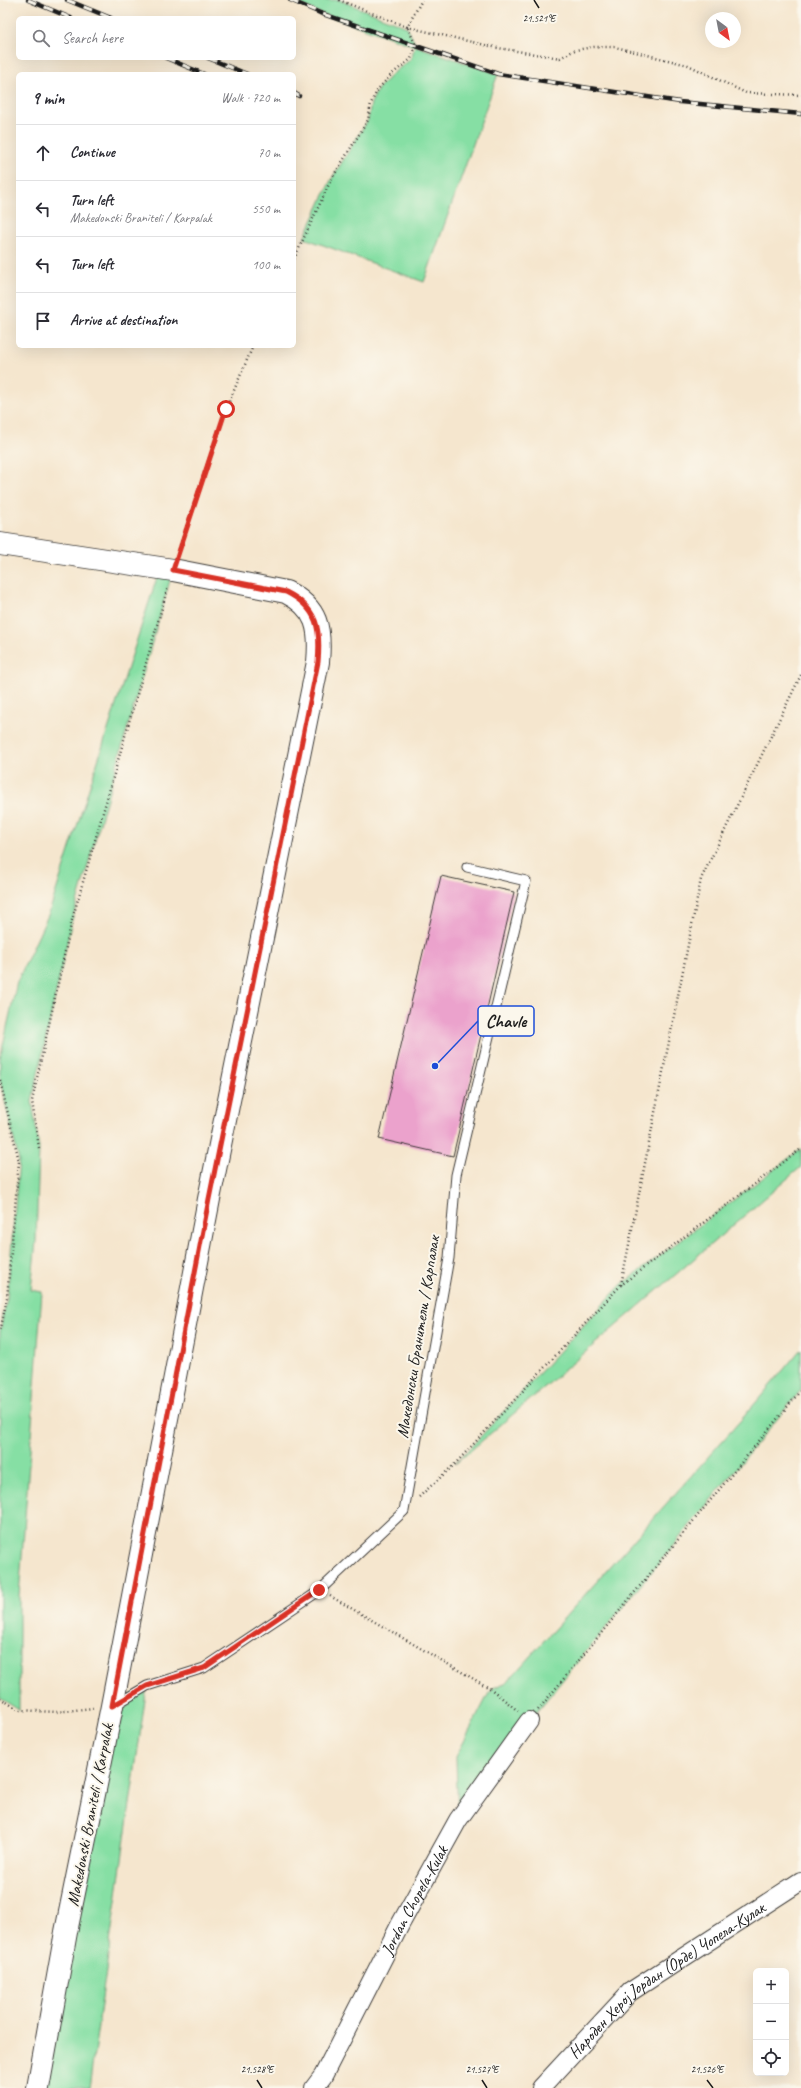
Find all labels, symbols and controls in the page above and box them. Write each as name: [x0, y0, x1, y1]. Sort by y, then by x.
text: 21.521°E: [523, 12, 557, 25]
north arrow: [705, 12, 741, 48]
search box: [16, 16, 296, 60]
icon: search: [30, 27, 52, 49]
text: Search here: [62, 29, 123, 48]
text: 9 min: [32, 88, 64, 109]
text: Walk · 720 m: [221, 90, 280, 106]
icon: ahead: [32, 142, 54, 164]
text: Continue: [70, 143, 115, 162]
text: 70 m: [258, 145, 280, 161]
text: Turn left: [70, 191, 113, 210]
icon: left: [32, 198, 54, 220]
text: 550 m: [252, 201, 280, 217]
text: Makedonski Braniteli / Karpalak: [70, 210, 212, 226]
icon: left: [32, 254, 54, 276]
text: Turn left: [70, 255, 113, 274]
text: 100 m: [252, 257, 280, 273]
icon: arrive: [32, 310, 54, 332]
text: Arrive at destination: [70, 311, 177, 330]
route start: [217, 400, 235, 418]
callout: Chavle: [478, 1006, 534, 1036]
text: Chavle: [486, 1010, 528, 1032]
street label: Македонски Бранители / Карпалак: [392, 1233, 445, 1440]
route end: [310, 1581, 328, 1599]
street label: Makedonski Braniteli / Karpalak: [62, 1720, 118, 1908]
street label: Jordan Chopela-Kulak: [376, 1840, 453, 1959]
street label: Народен Херој Јордан (Орде) Чопела-Кулак: [564, 1896, 770, 2063]
map controls: [753, 1968, 789, 2076]
button: +: [753, 1968, 789, 2004]
button: −: [753, 2004, 789, 2040]
button: locate: [753, 2040, 789, 2076]
text: 21.528°E: [241, 2063, 275, 2076]
text: 21.527°E: [466, 2063, 500, 2076]
text: 21.526°E: [691, 2063, 725, 2076]

